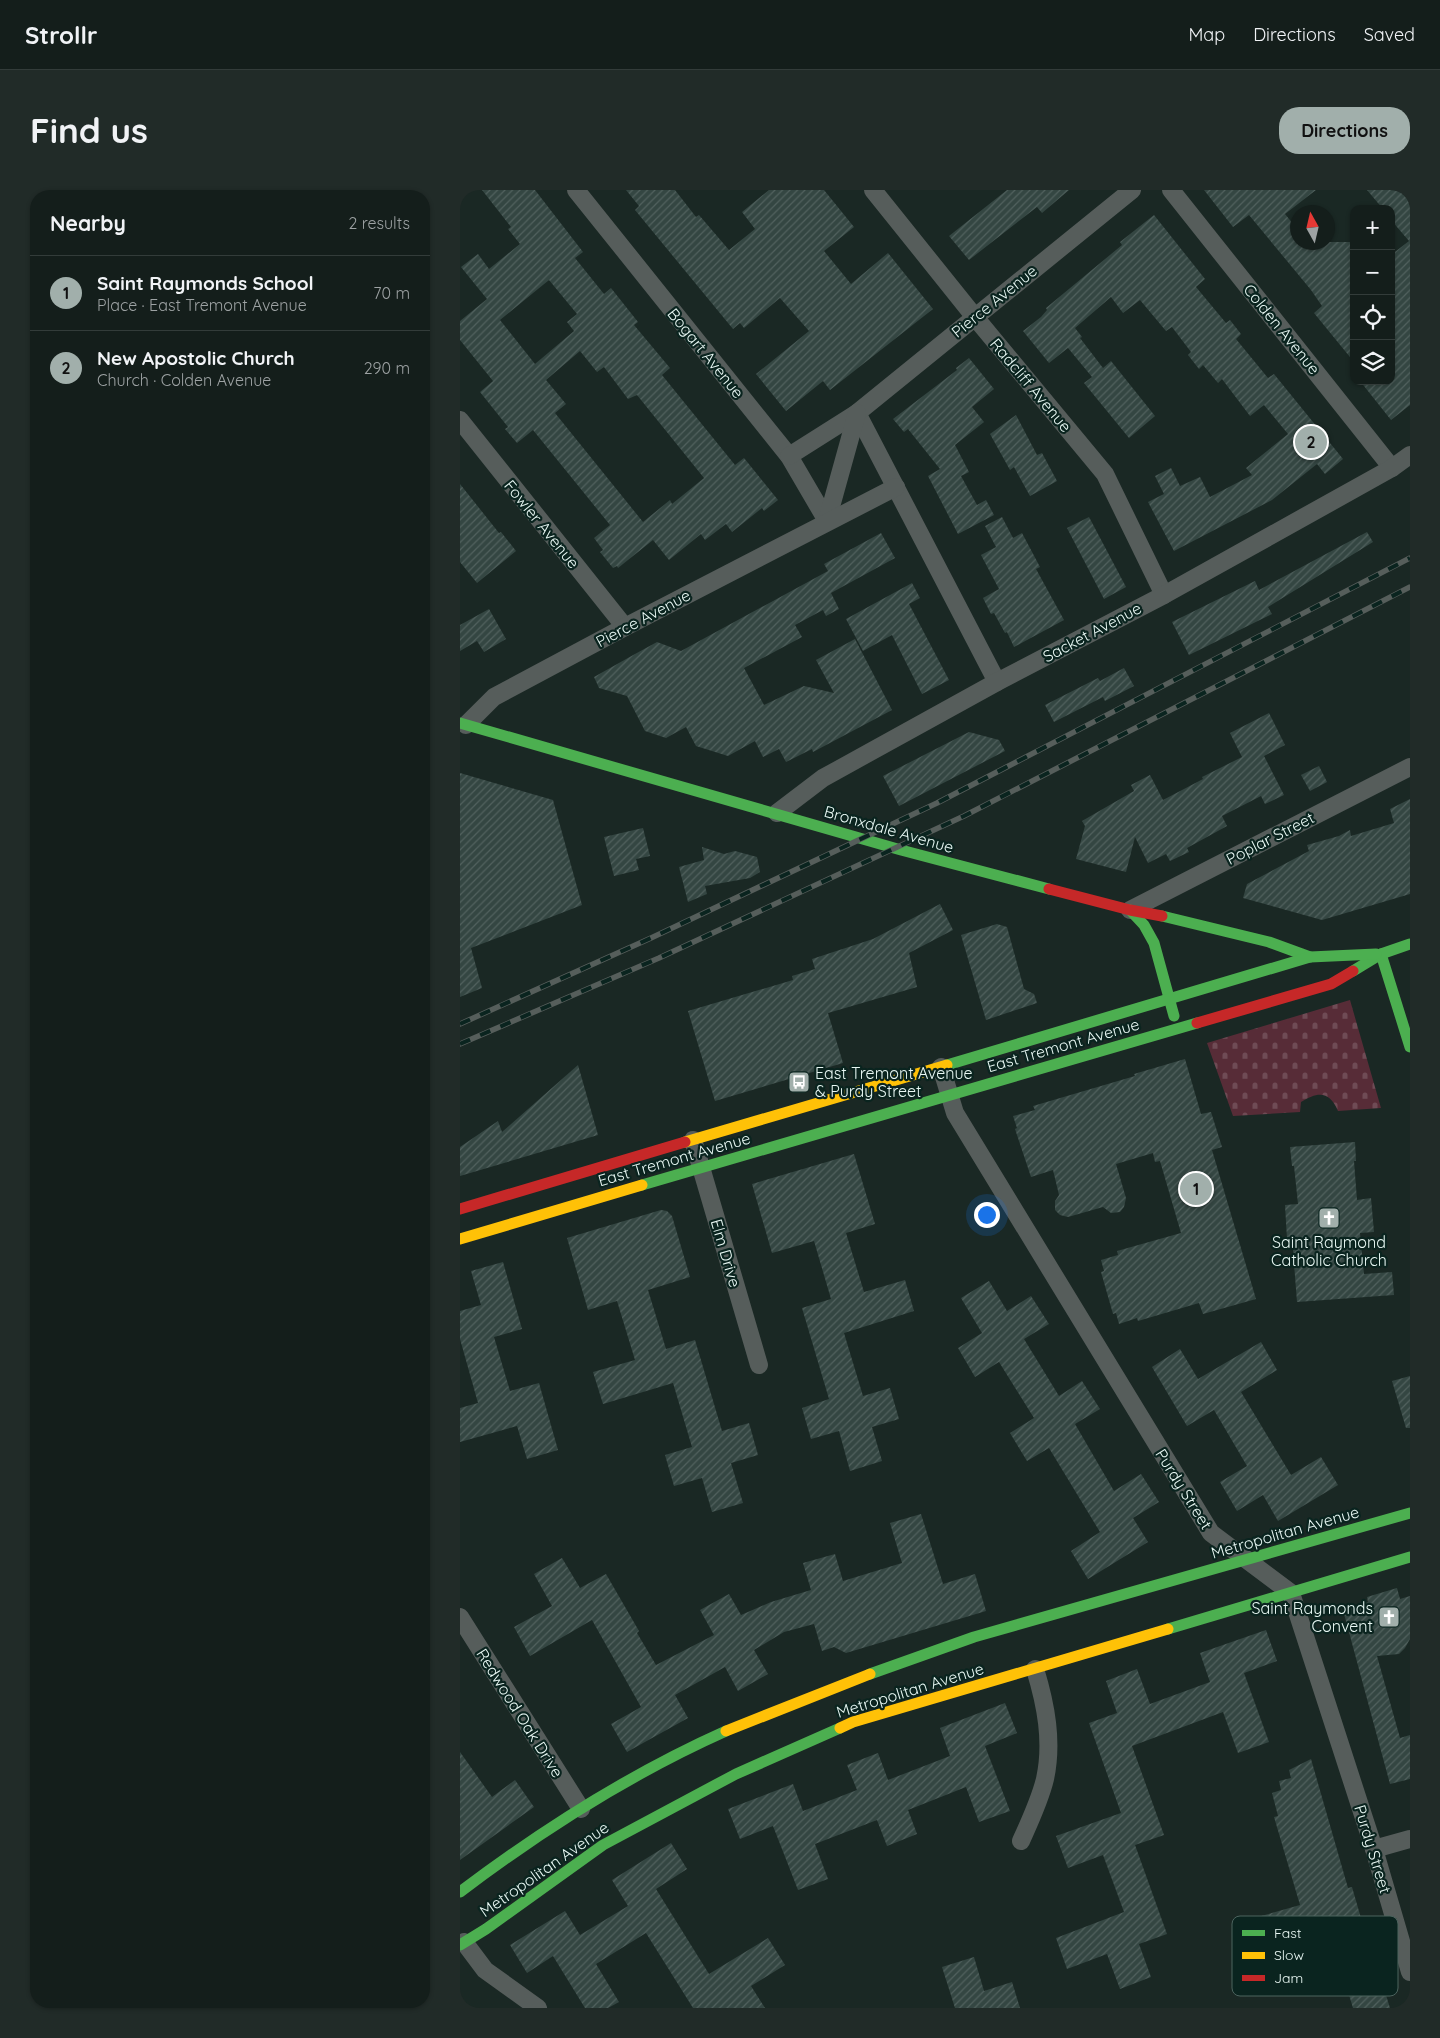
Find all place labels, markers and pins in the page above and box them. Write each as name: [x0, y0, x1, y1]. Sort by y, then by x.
pin: 2: [1295, 423, 1327, 461]
place label: East Tremont Avenue & Purdy Street: [815, 1063, 973, 1101]
bus stop icon: East Tremont Avenue & Purdy Street: [787, 1070, 811, 1094]
pin: 1: [1180, 1170, 1212, 1208]
church icon: Saint Raymond Catholic Church: [1317, 1206, 1341, 1230]
place label: Saint Raymond Catholic Church: [1271, 1232, 1387, 1270]
place label: Saint Raymonds Convent: [1252, 1598, 1373, 1636]
church icon: Saint Raymonds Convent: [1377, 1605, 1401, 1629]

